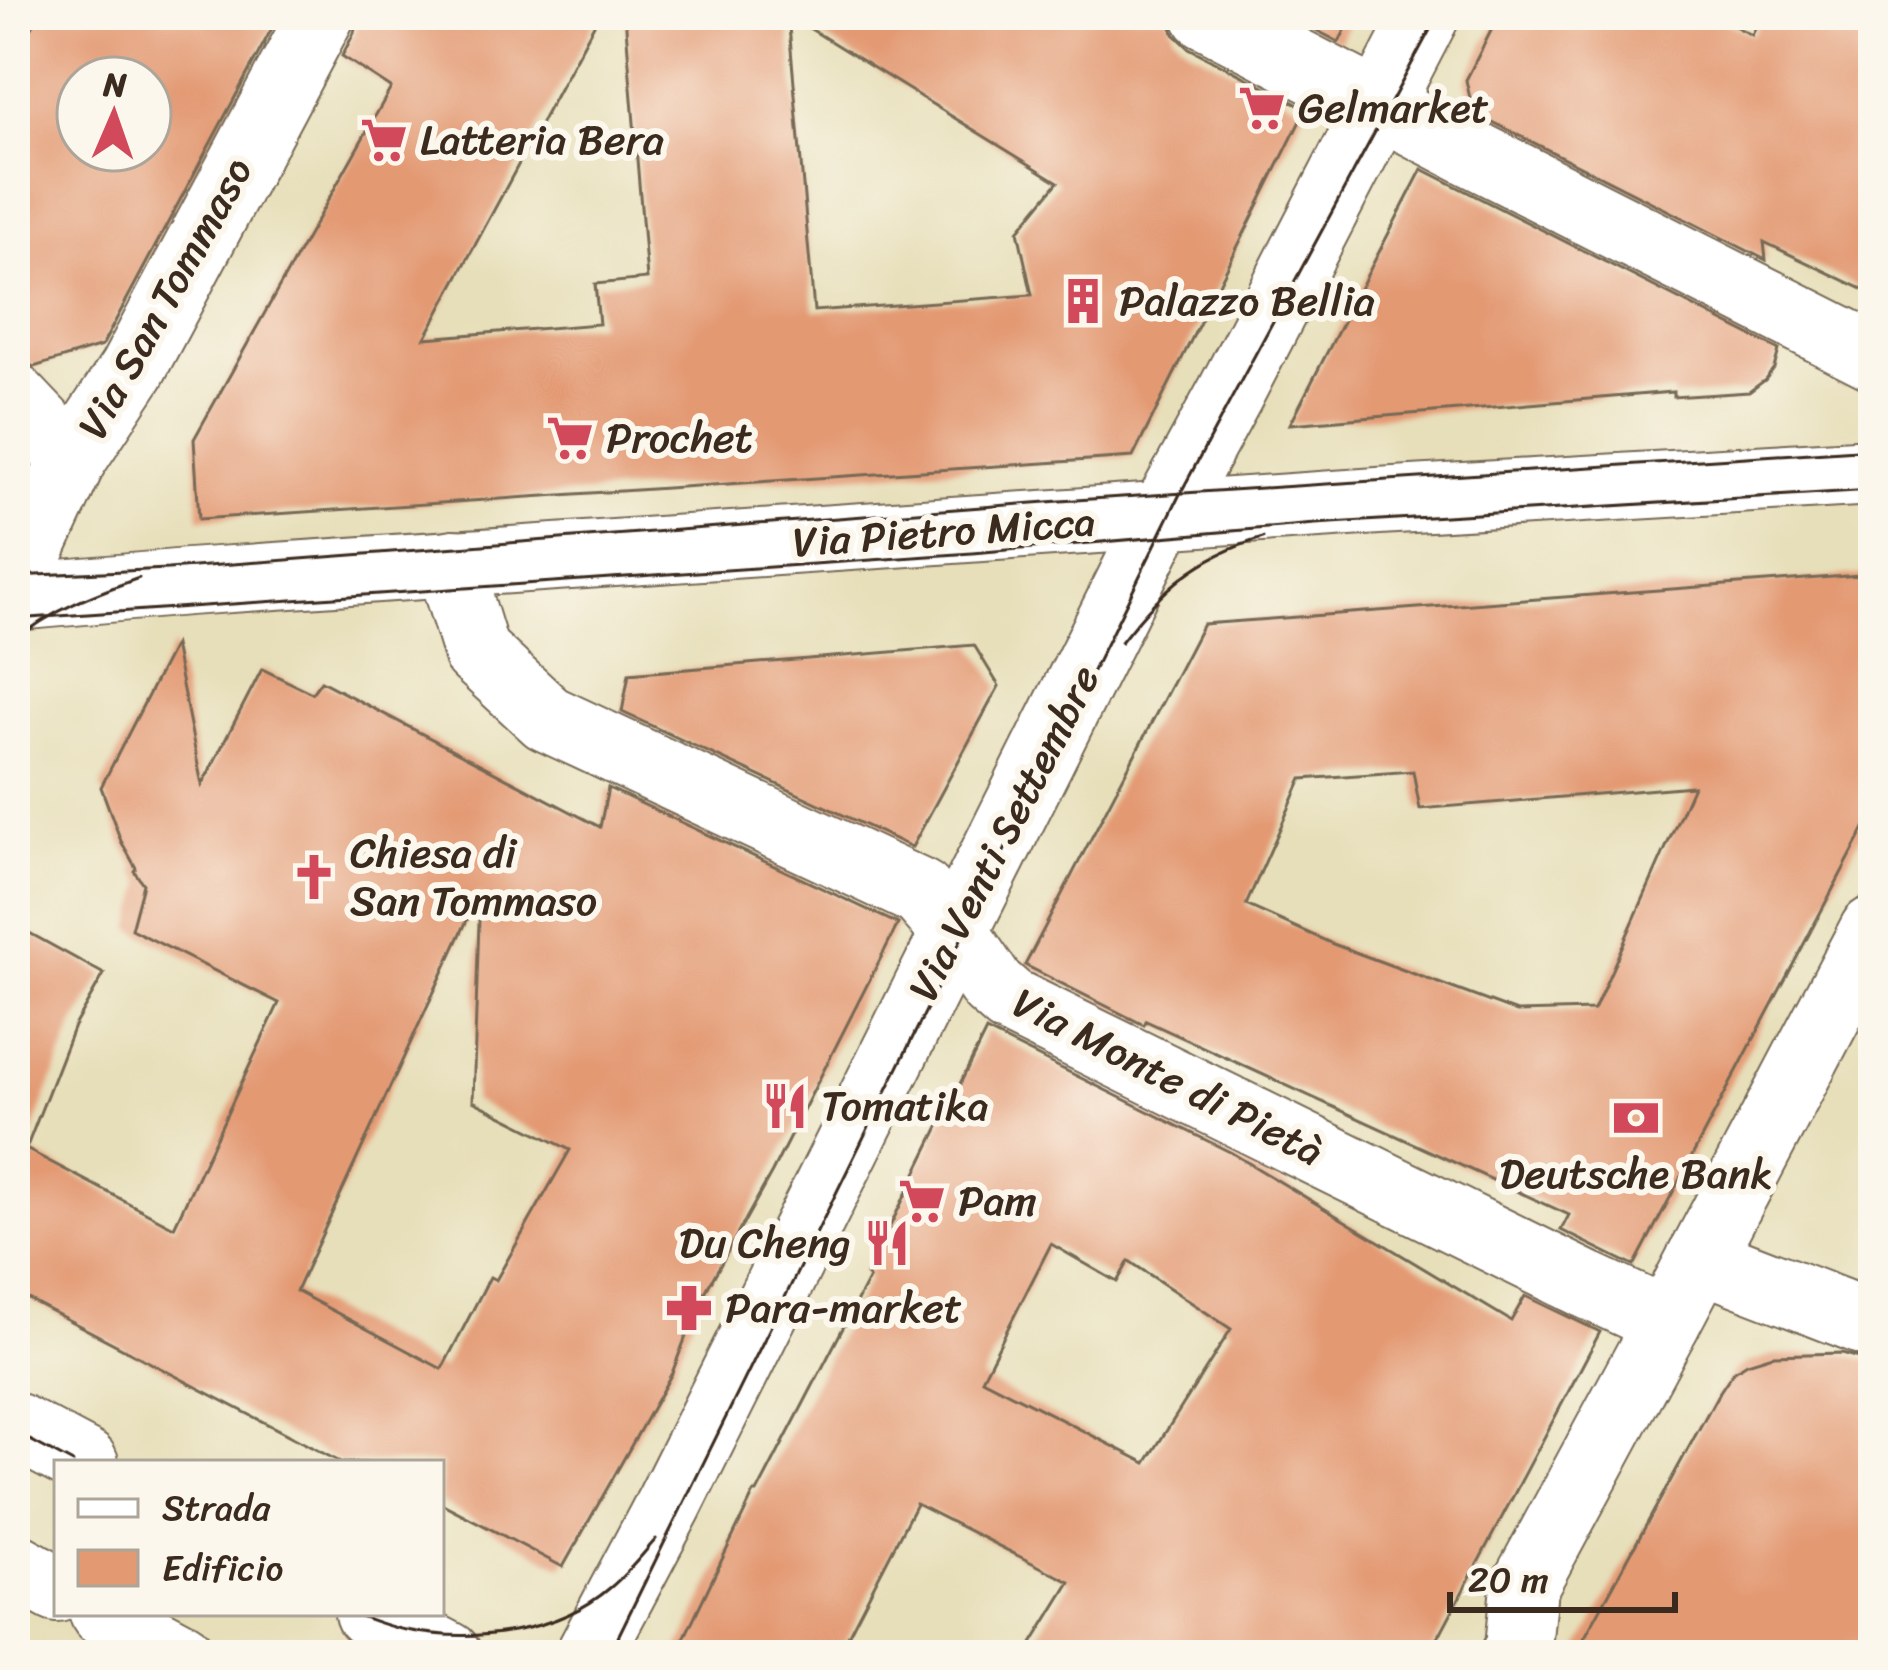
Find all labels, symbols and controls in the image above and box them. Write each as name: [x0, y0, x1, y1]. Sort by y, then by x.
north arrow: [54, 54, 174, 174]
text: N: [102, 56, 129, 114]
place label: Gelmarket: [1298, 71, 1489, 145]
supermarket icon: Gelmarket: [1237, 83, 1287, 133]
place label: Latteria Bera: [420, 103, 664, 177]
supermarket icon: Latteria Bera: [359, 115, 409, 165]
street label: Via San Tommaso: [57, 143, 273, 453]
place label: Palazzo Bellia: [1119, 264, 1375, 338]
building icon: Palazzo Bellia: [1058, 276, 1108, 326]
place label: Prochet: [606, 401, 753, 475]
supermarket icon: Prochet: [545, 413, 595, 463]
street label: Via Pietro Micca: [790, 485, 1098, 579]
street label: Via Venti Settembre: [887, 652, 1121, 1014]
place label: Chiesa di San Tommaso: [350, 816, 597, 938]
church icon: Chiesa di San Tommaso: [289, 852, 339, 902]
street label: Via Monte di Pietà: [999, 967, 1337, 1187]
place label: Tomatika: [821, 1069, 989, 1143]
restaurant icon: Tomatika: [760, 1081, 810, 1131]
bank icon: Deutsche Bank: [1611, 1093, 1661, 1143]
place label: Deutsche Bank: [1499, 1137, 1773, 1211]
place label: Pam: [958, 1164, 1037, 1238]
supermarket icon: Pam: [897, 1176, 947, 1226]
place label: Du Cheng: [679, 1206, 851, 1280]
restaurant icon: Du Cheng: [862, 1218, 912, 1268]
place label: Para-market: [725, 1271, 962, 1345]
pharmacy icon: Para-market: [664, 1283, 714, 1333]
legend: [54, 1460, 444, 1616]
text: Strada: [162, 1476, 271, 1540]
text: Edificio: [162, 1536, 283, 1600]
scale bar: [1450, 1538, 1675, 1612]
text: 20 m: [1468, 1548, 1549, 1612]

